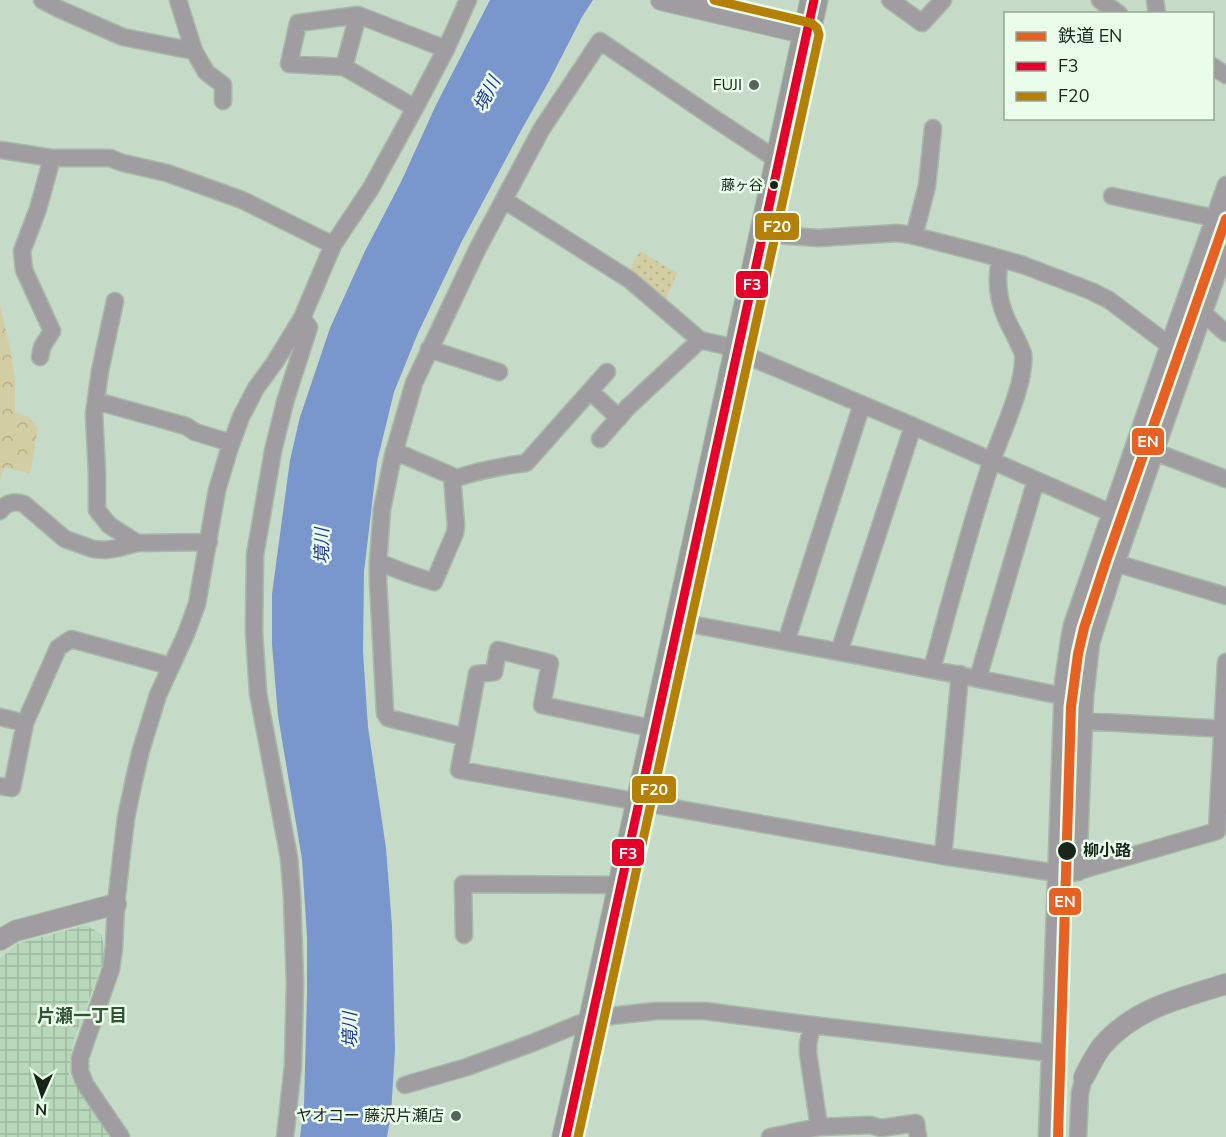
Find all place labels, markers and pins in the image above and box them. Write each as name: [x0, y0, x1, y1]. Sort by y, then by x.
place label: FUJI: [713, 74, 742, 96]
marker: FUJI: [747, 78, 761, 92]
place label: 藤ヶ谷: [721, 176, 763, 195]
marker: 藤ヶ谷: [768, 179, 780, 191]
marker: 柳小路: [1056, 840, 1078, 862]
place label: 柳小路: [1083, 840, 1131, 862]
place label: ヤオコー 藤沢片瀬店: [296, 1105, 444, 1127]
marker: ヤオコー 藤沢片瀬店: [449, 1109, 463, 1123]

